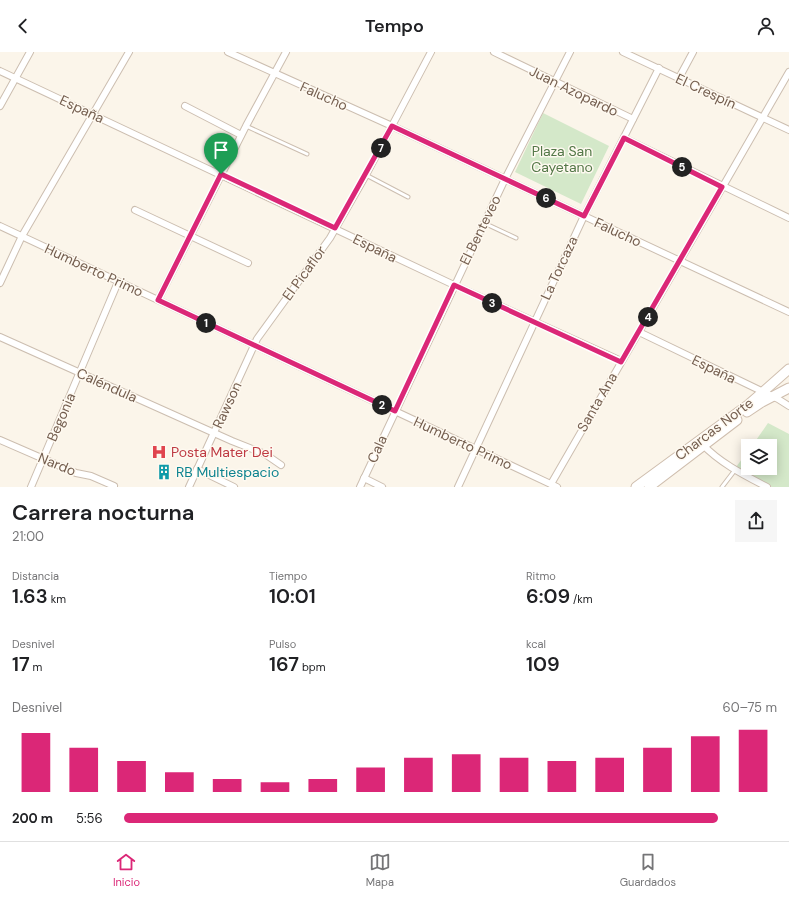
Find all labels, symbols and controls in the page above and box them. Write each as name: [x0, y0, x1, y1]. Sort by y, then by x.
text: Tempo: [365, 14, 424, 38]
icon: back: [12, 15, 34, 37]
icon: person: [755, 15, 777, 37]
street label: Juan Azopardo: [527, 62, 621, 120]
street label: El Crespín: [673, 69, 739, 113]
street label: Falucho: [297, 78, 351, 114]
street label: España: [57, 91, 107, 127]
pin: [204, 133, 238, 174]
pin: 7: [371, 138, 391, 158]
icon: arrive: [210, 139, 232, 161]
text: 7: [378, 141, 384, 155]
park label: Plaza San Cayetano: [531, 142, 593, 176]
pin: 5: [672, 157, 692, 177]
text: 5: [679, 160, 685, 174]
pin: 6: [536, 188, 556, 208]
text: 6: [543, 191, 549, 205]
street label: El Benteveo: [455, 192, 505, 268]
street label: Falucho: [591, 213, 645, 251]
street label: España: [350, 230, 400, 266]
street label: La Torcaza: [536, 233, 582, 303]
street label: Humberto Primo: [42, 239, 146, 301]
street label: El Picaflor: [278, 242, 330, 304]
pin: 3: [482, 293, 502, 313]
text: 3: [489, 296, 495, 310]
pin: 4: [638, 307, 658, 327]
text: 4: [644, 310, 652, 324]
pin: 1: [196, 313, 216, 333]
text: 1: [204, 316, 208, 330]
street label: España: [689, 351, 739, 387]
street label: Caléndula: [74, 364, 140, 406]
street label: Santa Ana: [573, 369, 621, 435]
street label: Rawson: [208, 379, 246, 431]
street label: Begonia: [43, 390, 79, 444]
street label: Charcas Norte: [671, 394, 757, 464]
pin: 2: [372, 395, 392, 415]
text: 2: [379, 398, 385, 412]
street label: Humberto Primo: [411, 412, 515, 474]
street label: Cala: [363, 432, 391, 466]
map controls: [741, 439, 777, 475]
button: layers: [741, 439, 777, 475]
hospital icon: Posta Mater Dei: [150, 443, 168, 461]
place label: Posta Mater Dei: [171, 443, 273, 461]
street label: Nardo: [35, 448, 79, 480]
building icon: RB Multiespacio: [155, 463, 173, 481]
place label: RB Multiespacio: [176, 463, 279, 481]
text: Carrera nocturna: [12, 498, 194, 527]
button: share: [735, 500, 777, 542]
text: 21:00: [12, 528, 44, 545]
text: Distancia: [12, 569, 59, 583]
text: Tiempo: [269, 569, 307, 583]
text: Ritmo: [526, 569, 556, 583]
text: 1.63: [12, 583, 48, 609]
text: 10:01: [269, 583, 316, 609]
text: 6:09: [526, 583, 570, 609]
text: km: [48, 592, 66, 606]
text: /km: [570, 592, 593, 606]
text: Desnivel: [12, 637, 55, 651]
text: Pulso: [269, 637, 296, 651]
text: kcal: [526, 637, 546, 651]
text: 17: [12, 651, 30, 677]
text: 167: [269, 651, 299, 677]
text: 109: [526, 651, 560, 677]
text: m: [30, 660, 42, 674]
text: bpm: [299, 660, 326, 674]
text: Desnivel: [12, 699, 62, 716]
text: 60–75 m: [722, 699, 777, 716]
text: 200 m: [12, 810, 53, 827]
text: 5:56: [76, 810, 103, 827]
tab: Inicio: [113, 851, 140, 889]
tab: Mapa: [366, 851, 394, 889]
tab: Guardados: [620, 851, 676, 889]

